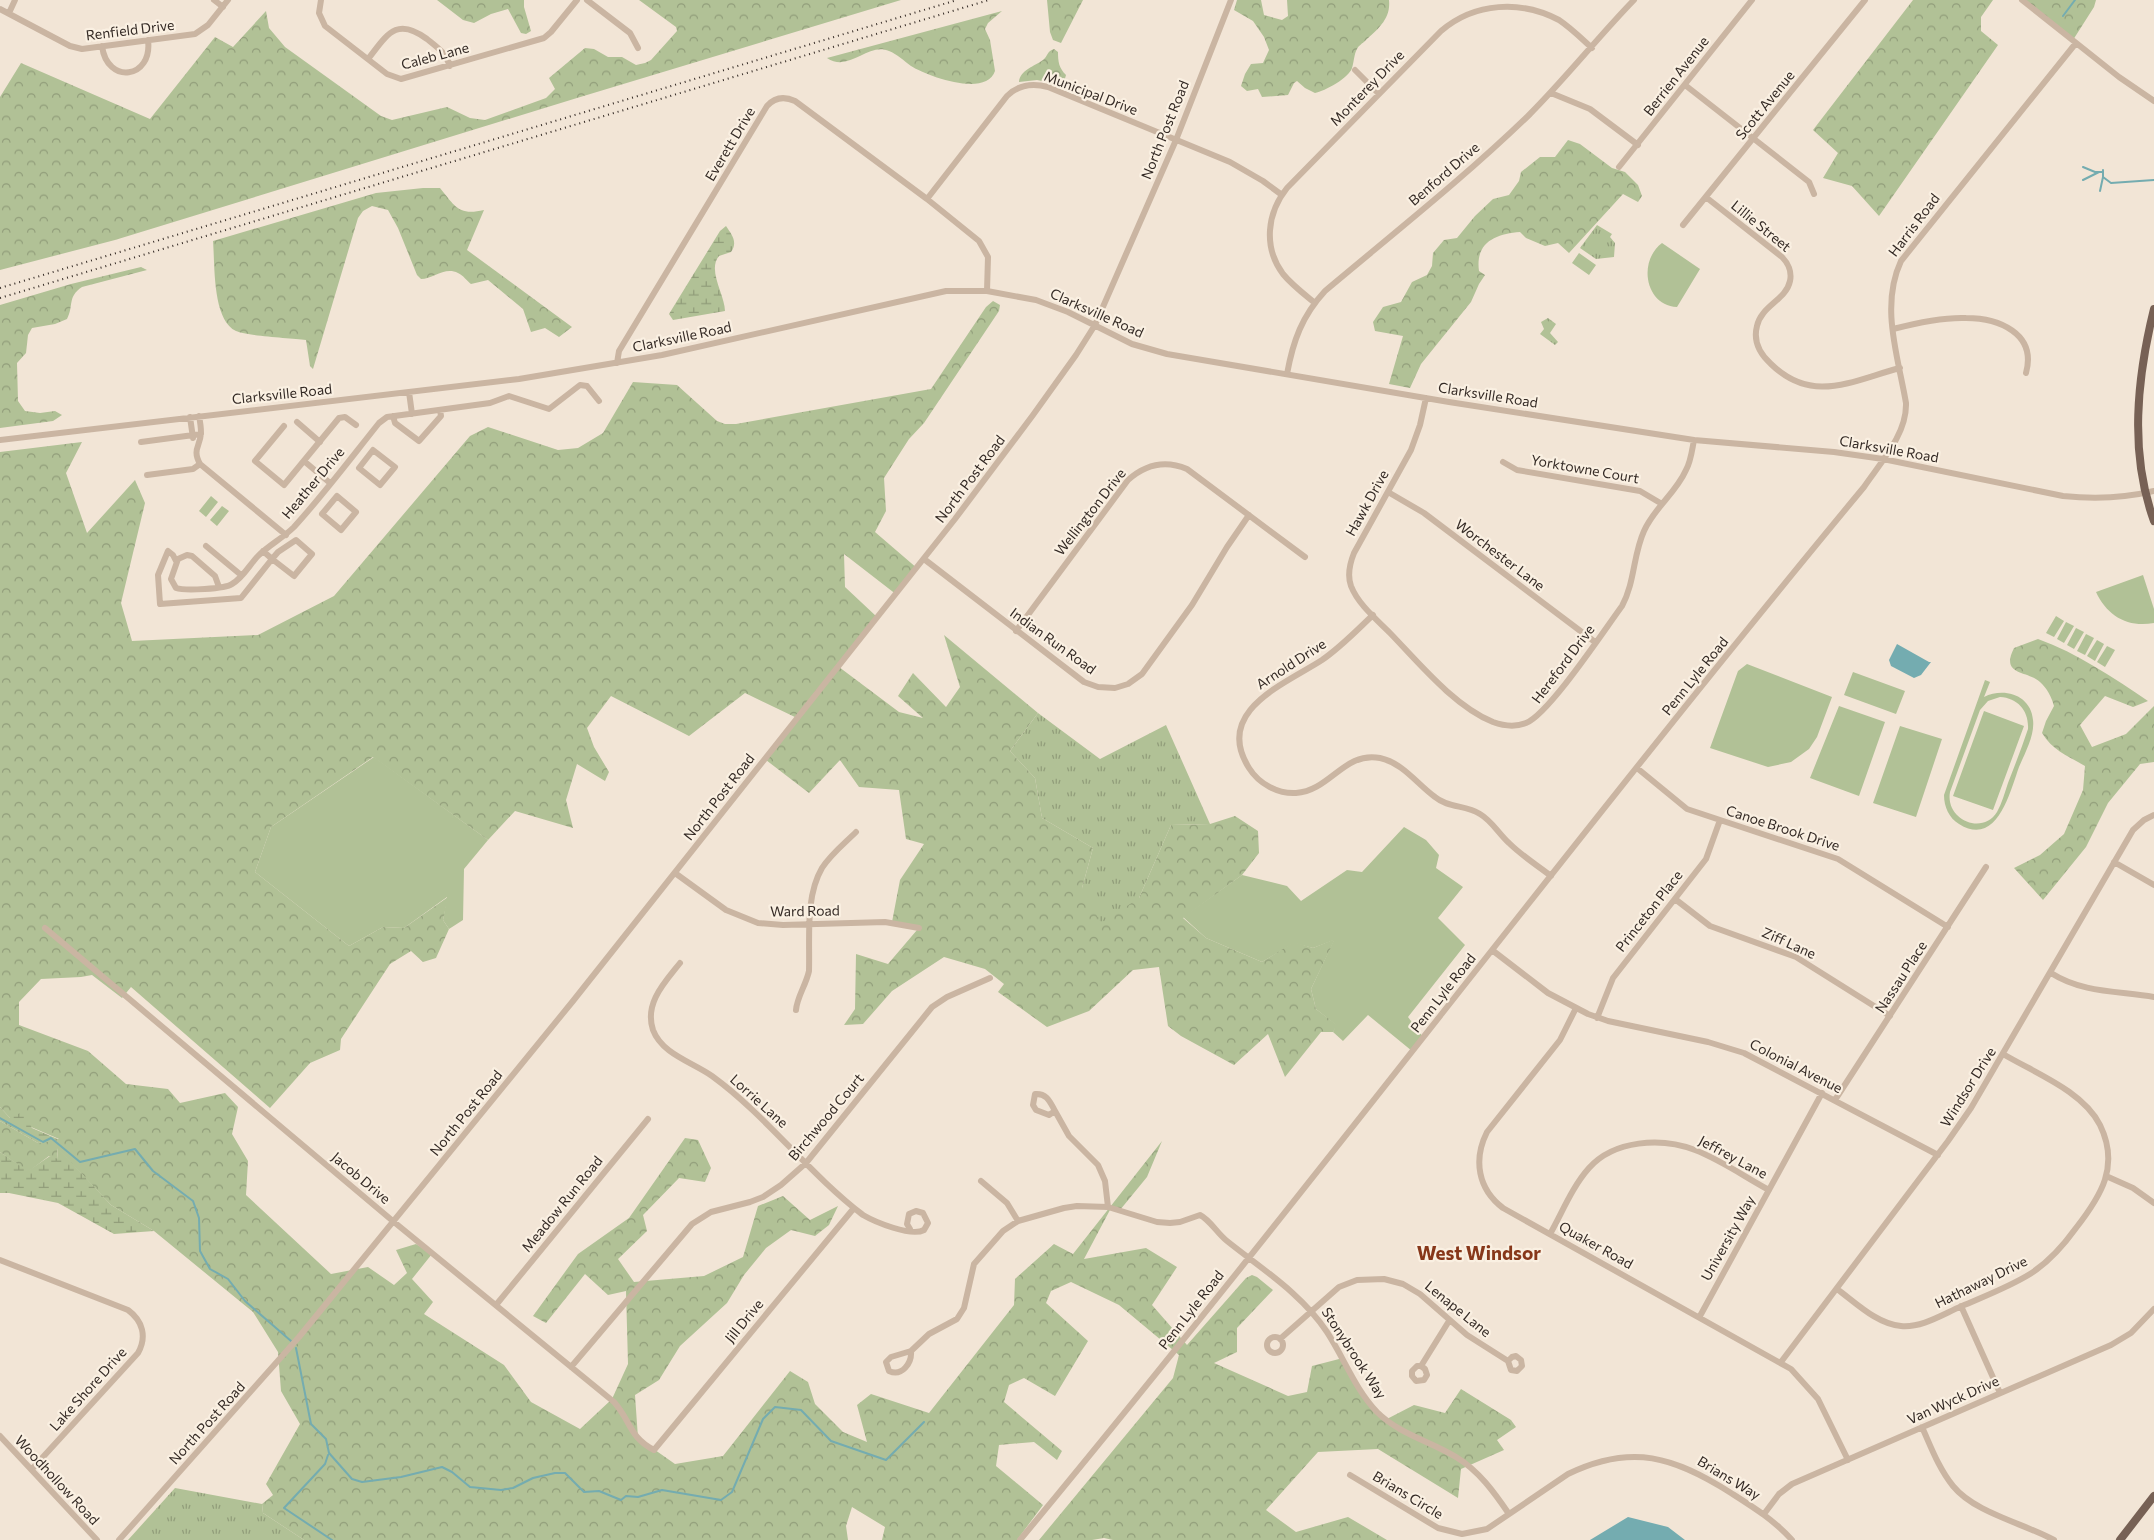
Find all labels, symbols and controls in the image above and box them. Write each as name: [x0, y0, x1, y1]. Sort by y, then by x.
street label: Renfield Drive: [85, 16, 175, 43]
street label: Berrien Avenue: [1639, 33, 1712, 119]
street label: Caleb Lane: [399, 38, 471, 73]
street label: Monterey Drive: [1326, 46, 1407, 129]
street label: Municipal Drive: [1042, 67, 1140, 118]
street label: Scott Avenue: [1732, 67, 1798, 143]
street label: North Post Road: [1137, 78, 1192, 182]
street label: Everett Drive: [701, 104, 758, 184]
street label: Benford Drive: [1405, 138, 1482, 209]
street label: Harris Road: [1884, 190, 1943, 260]
street label: Lillie Street: [1728, 196, 1795, 255]
street label: Clarksville Road: [1048, 284, 1147, 341]
street label: Clarksville Road: [631, 318, 733, 355]
street label: Clarksville Road: [1437, 378, 1539, 411]
street label: Clarksville Road: [231, 380, 333, 407]
street label: Clarksville Road: [1838, 431, 1940, 466]
street label: North Post Road: [931, 432, 1008, 526]
street label: Heather Drive: [278, 443, 348, 522]
street label: Yorktowne Court: [1530, 451, 1641, 486]
street label: Wellington Drive: [1050, 465, 1129, 559]
street label: Hawk Drive: [1341, 467, 1392, 539]
street label: Worchester Lane: [1452, 515, 1548, 594]
street label: Indian Run Road: [1007, 604, 1100, 677]
street label: Hereford Drive: [1528, 621, 1598, 706]
street label: Penn Lyle Road: [1658, 633, 1731, 718]
street label: Arnold Drive: [1253, 635, 1329, 692]
street label: North Post Road: [680, 750, 758, 843]
street label: Canoe Brook Drive: [1724, 801, 1842, 854]
street label: Princeton Place: [1611, 866, 1686, 955]
street label: Ward Road: [770, 901, 840, 920]
street label: Ziff Lane: [1760, 923, 1819, 962]
street label: Nassau Place: [1871, 938, 1930, 1016]
street label: Penn Lyle Road: [1406, 950, 1479, 1036]
street label: Colonial Avenue: [1747, 1035, 1845, 1096]
street label: Windsor Drive: [1936, 1044, 1999, 1130]
street label: North Post Road: [426, 1066, 505, 1159]
street label: Lorrie Lane: [727, 1070, 792, 1131]
street label: Birchwood Court: [784, 1070, 867, 1164]
street label: Jeffrey Lane: [1696, 1131, 1770, 1182]
street label: Jacob Drive: [328, 1148, 394, 1207]
street label: Meadow Run Road: [518, 1152, 606, 1255]
street label: University Way: [1697, 1192, 1758, 1283]
street label: Quaker Road: [1556, 1217, 1636, 1272]
district label: West Windsor: [1417, 1241, 1541, 1264]
street label: Hathaway Drive: [1932, 1252, 2030, 1311]
street label: Penn Lyle Road: [1154, 1267, 1227, 1353]
street label: Lenape Lane: [1422, 1277, 1495, 1340]
street label: Jill Drive: [721, 1295, 766, 1346]
street label: Stonybrook Way: [1318, 1304, 1390, 1402]
street label: Lake Shore Drive: [46, 1343, 130, 1434]
street label: Van Wyck Drive: [1904, 1372, 2001, 1427]
street label: North Post Road: [165, 1378, 248, 1467]
street label: Woodhollow Road: [11, 1431, 103, 1528]
street label: Brians Way: [1695, 1452, 1764, 1503]
street label: Brians Circle: [1370, 1467, 1447, 1522]

